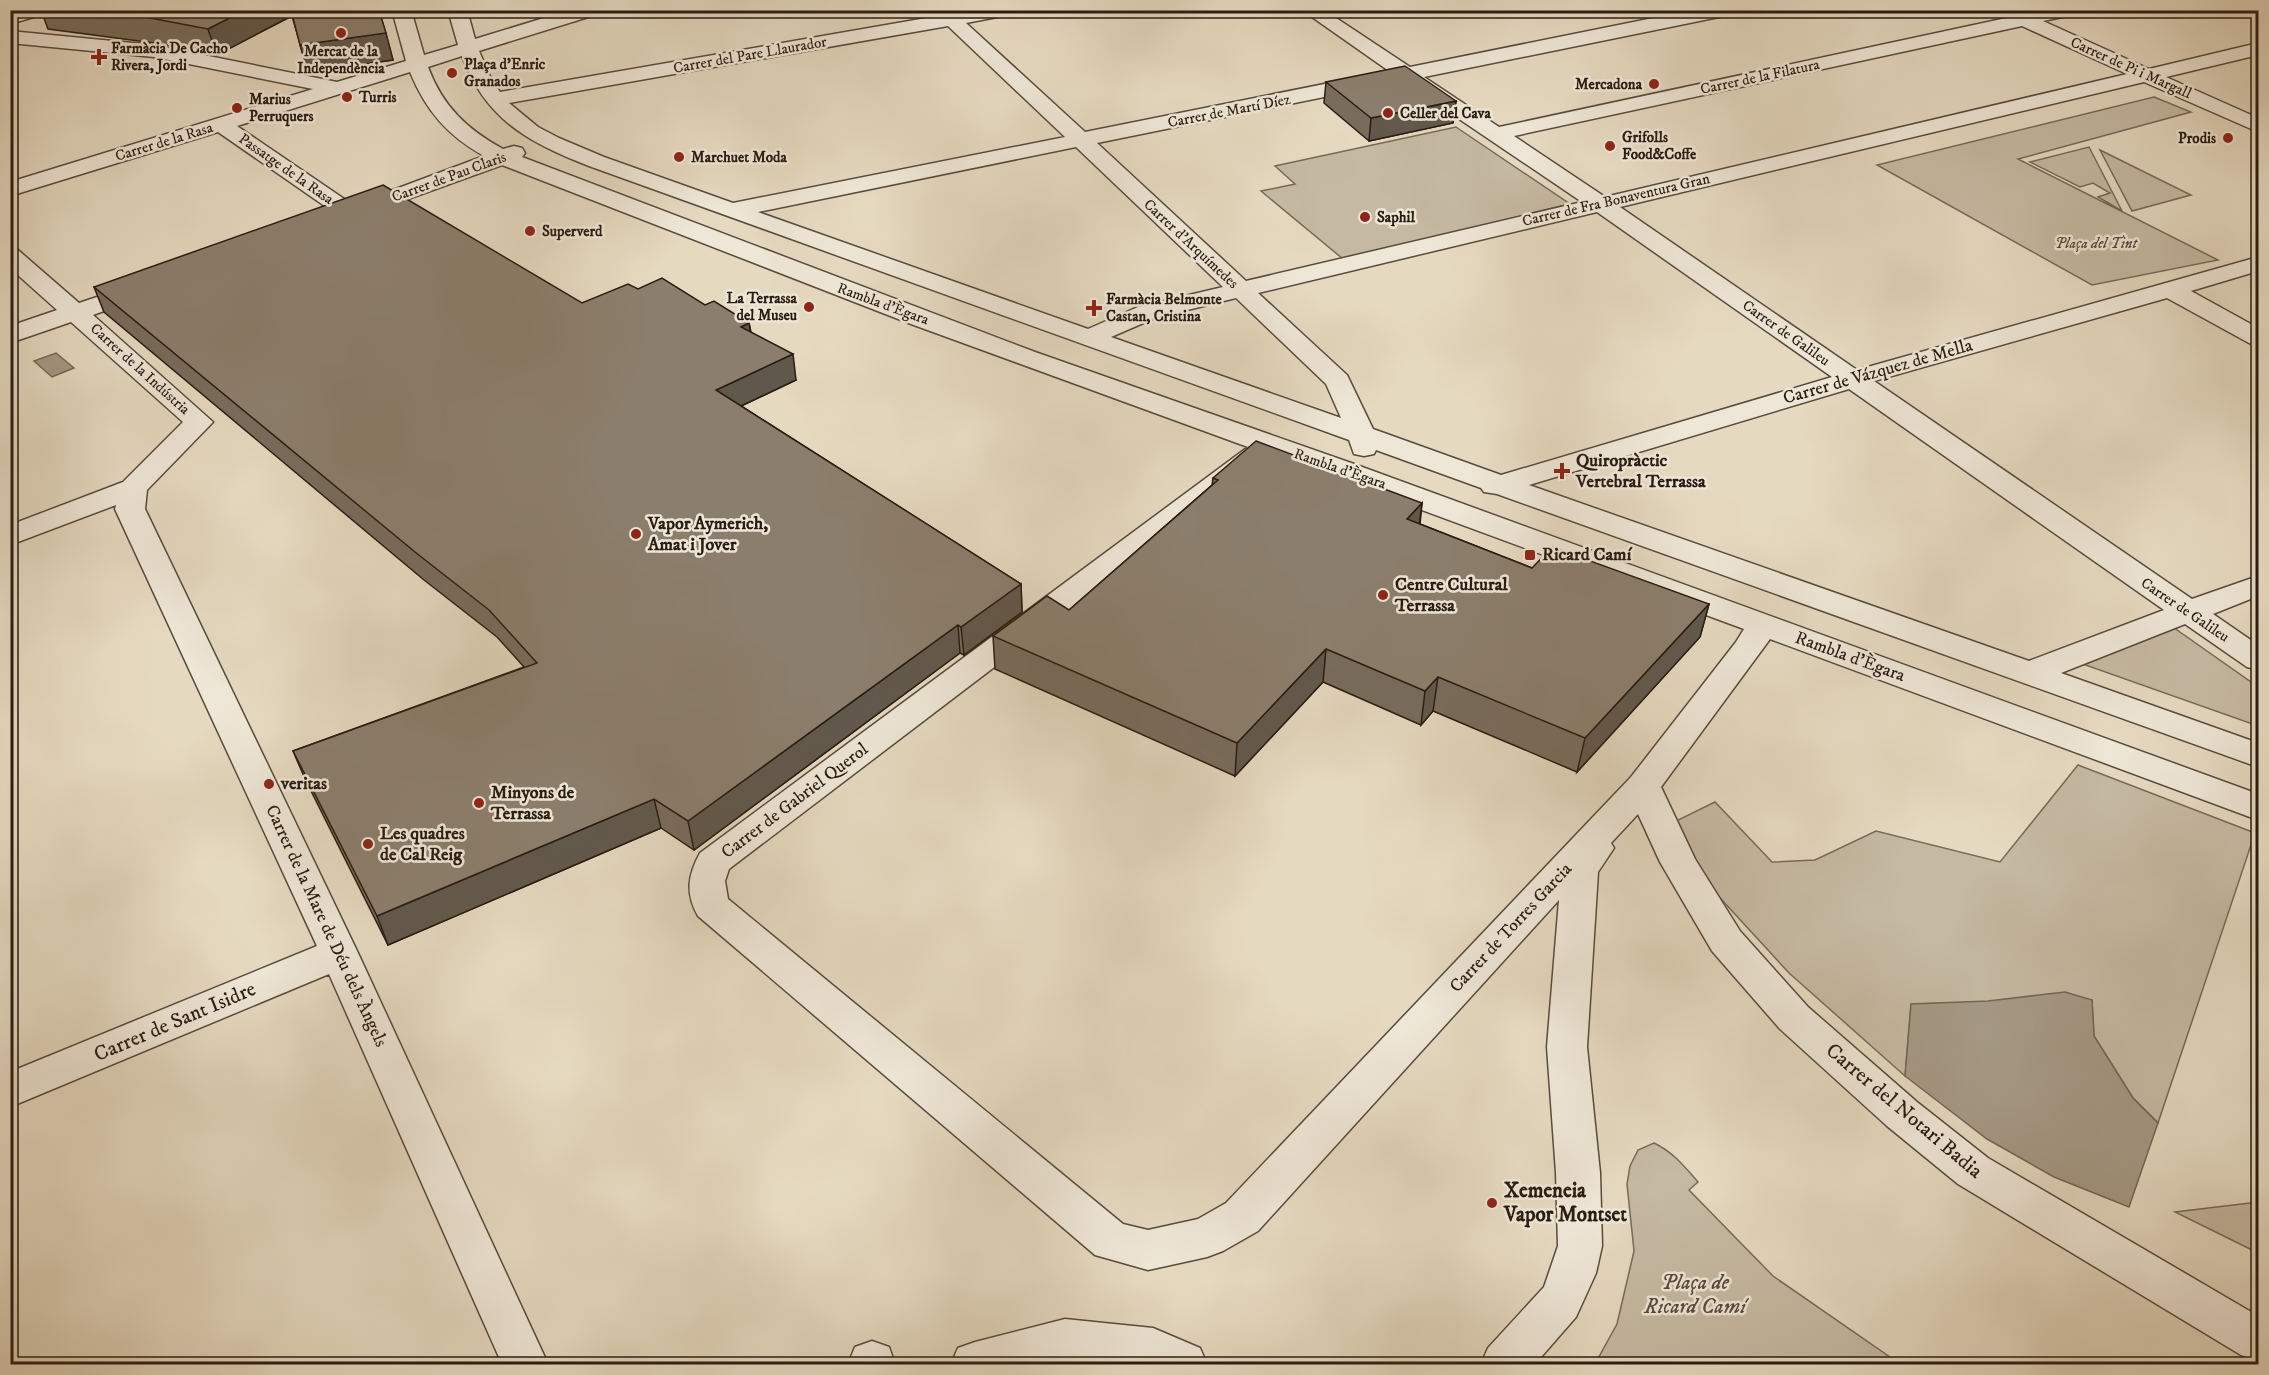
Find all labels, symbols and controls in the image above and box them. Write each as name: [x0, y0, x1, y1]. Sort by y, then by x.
marker: Mercat de la Independència: [334, 26, 348, 40]
street label: Carrer del Pare Llaurador: [672, 32, 829, 78]
street label: Carrer de Pi i Margall: [2067, 33, 2195, 103]
place label: Farmàcia De Cacho Rivera, Jordi: [111, 39, 228, 75]
place label: Mercat de la Independència: [297, 42, 385, 78]
marker: Farmàcia De Cacho Rivera, Jordi: [92, 50, 106, 64]
place label: Plaça d'Enric Granados: [464, 55, 546, 91]
street label: Carrer de la Filatura: [1699, 55, 1822, 99]
marker: Plaça d'Enric Granados: [445, 66, 459, 80]
place label: Mercadona: [1575, 75, 1643, 94]
marker: Mercadona: [1647, 77, 1661, 91]
place label: Turris: [358, 88, 397, 107]
place label: Marius Perruquers: [249, 90, 314, 127]
marker: Turris: [340, 90, 354, 104]
street label: Carrer de Martí Díez: [1166, 90, 1293, 132]
marker: Marius Perruquers: [230, 101, 244, 115]
place label: Celler del Cava: [1400, 104, 1491, 123]
marker: Celler del Cava: [1381, 106, 1395, 120]
street label: Carrer de la Rasa: [113, 118, 216, 166]
place label: Grifolls Food&Coffe: [1622, 128, 1697, 164]
street label: Passatge de la Rasa: [235, 129, 338, 209]
place label: Prodis: [2178, 129, 2216, 148]
marker: Prodis: [2221, 131, 2235, 145]
marker: Grifolls Food&Coffe: [1603, 139, 1617, 153]
street label: Carrer de Pau Claris: [389, 148, 509, 206]
place label: Marchuet Moda: [691, 148, 788, 167]
marker: Marchuet Moda: [672, 150, 686, 164]
street label: Carrer de Fra Bonaventura Gran: [1520, 169, 1712, 231]
street label: Carrer d'Arquímedes: [1140, 195, 1242, 293]
place label: Saphil: [1377, 208, 1415, 227]
marker: Saphil: [1358, 210, 1372, 224]
place label: Superverd: [542, 222, 603, 241]
marker: Superverd: [523, 224, 537, 238]
park label: Plaça del Tint: [2055, 234, 2138, 253]
street label: Rambla d'Ègara: [835, 279, 932, 330]
place label: La Terrassa del Museu: [727, 289, 798, 325]
place label: Farmàcia Belmonte Castan, Cristina: [1106, 290, 1223, 326]
street label: Carrer de Galileu: [1739, 296, 1833, 370]
marker: La Terrassa del Museu: [802, 300, 816, 314]
marker: Farmàcia Belmonte Castan, Cristina: [1087, 301, 1101, 315]
street label: Carrer de la Indústria: [86, 319, 194, 419]
street label: Carrer de Vázquez de Mella: [1781, 334, 1976, 410]
street label: Rambla d'Ègara: [1291, 444, 1389, 494]
place label: Quiropràctic Vertebral Terrassa: [1575, 450, 1706, 493]
marker: Quiropràctic Vertebral Terrassa: [1553, 462, 1571, 480]
place label: Vapor Aymerich, Amat i Jover: [647, 513, 768, 556]
marker: Vapor Aymerich, Amat i Jover: [629, 527, 643, 541]
place label: Ricard Camí: [1542, 544, 1633, 566]
marker: Ricard Camí: [1523, 548, 1537, 562]
street label: Carrer de Galileu: [2137, 573, 2233, 647]
place label: Centre Cultural Terrassa: [1394, 574, 1508, 617]
marker: Centre Cultural Terrassa: [1376, 588, 1390, 602]
street label: Rambla d'Ègara: [1792, 627, 1908, 687]
street label: Carrer de Gabriel Querol: [717, 738, 873, 863]
place label: veritas: [280, 773, 327, 795]
marker: veritas: [262, 777, 276, 791]
place label: Minyons de Terrassa: [490, 782, 575, 825]
marker: Minyons de Terrassa: [472, 796, 486, 810]
street label: Carrer de la Mare de Déu dels Àngels: [260, 801, 393, 1050]
place label: Les quadres de Cal Reig: [380, 823, 465, 866]
marker: Les quadres de Cal Reig: [361, 837, 375, 851]
street label: Carrer de Torres Garcia: [1445, 858, 1577, 997]
street label: Carrer de Sant Isidre: [90, 976, 260, 1068]
street label: Carrer del Notari Badia: [1820, 1038, 1988, 1184]
place label: Xemeneia Vapor Montset: [1503, 1178, 1627, 1228]
marker: Xemeneia Vapor Montset: [1485, 1196, 1499, 1210]
park label: Plaça de Ricard Camí: [1643, 1270, 1749, 1320]

